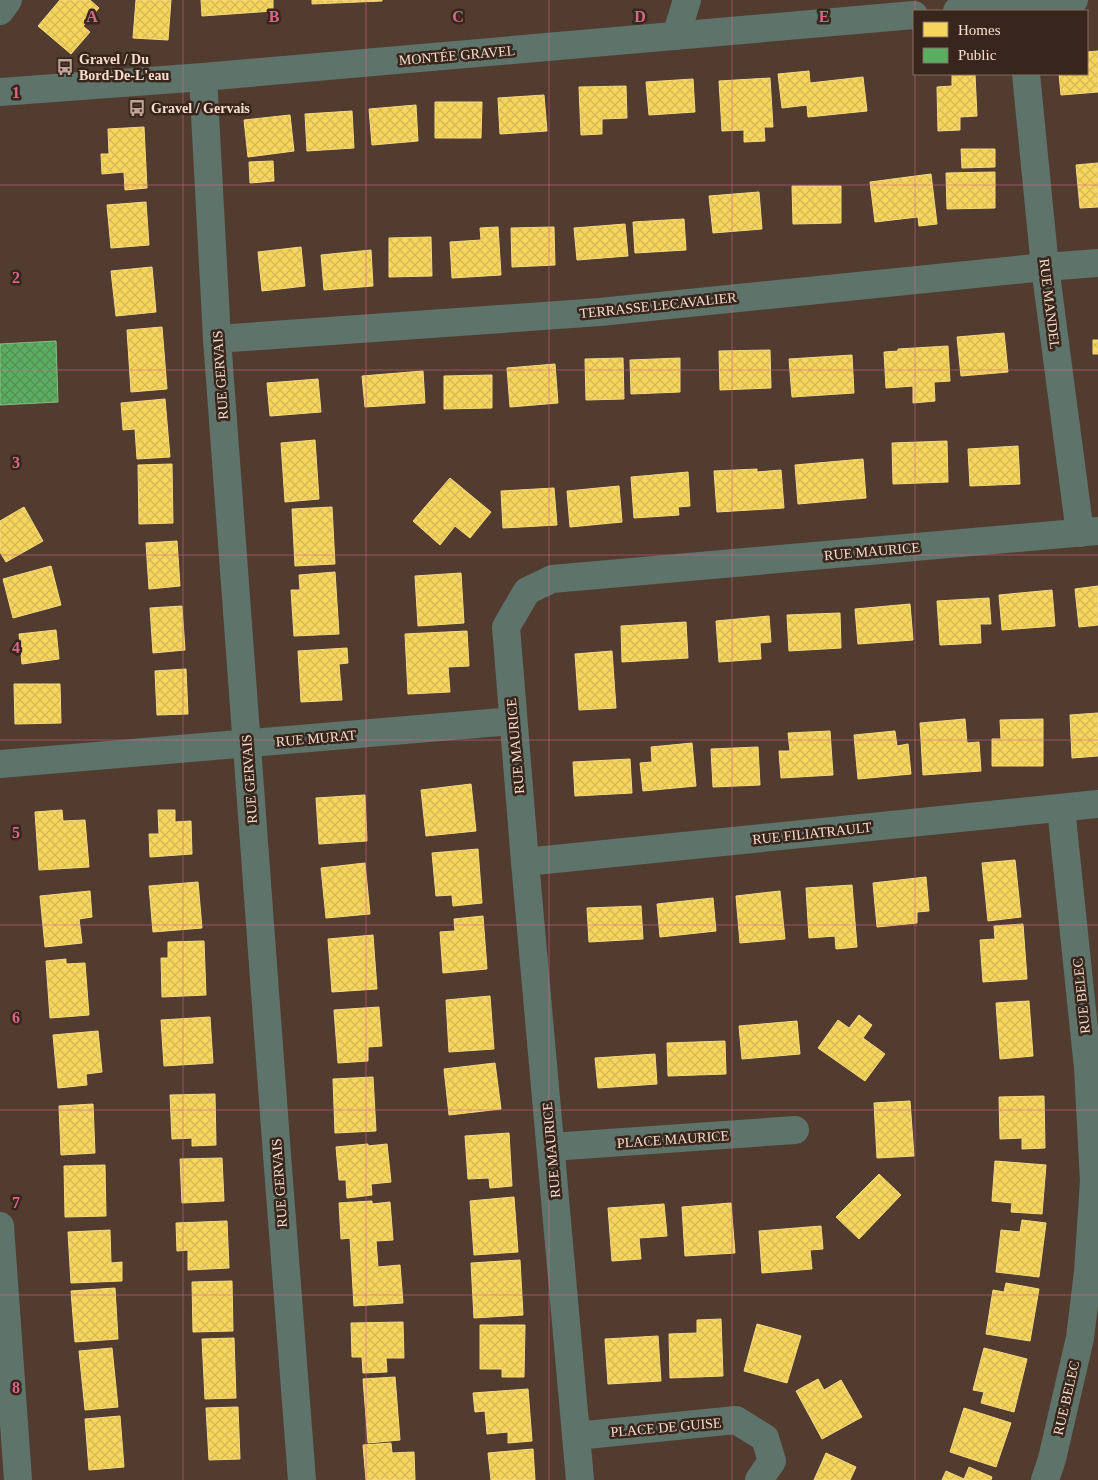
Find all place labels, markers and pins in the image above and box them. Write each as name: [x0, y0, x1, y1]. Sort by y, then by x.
place label: Gravel / Du Bord-De-L'eau: [79, 52, 169, 83]
bus stop icon: Gravel / Du Bord-De-L'eau: [55, 57, 75, 77]
bus stop icon: Gravel / Gervais: [127, 98, 147, 118]
place label: Gravel / Gervais: [151, 101, 250, 116]

